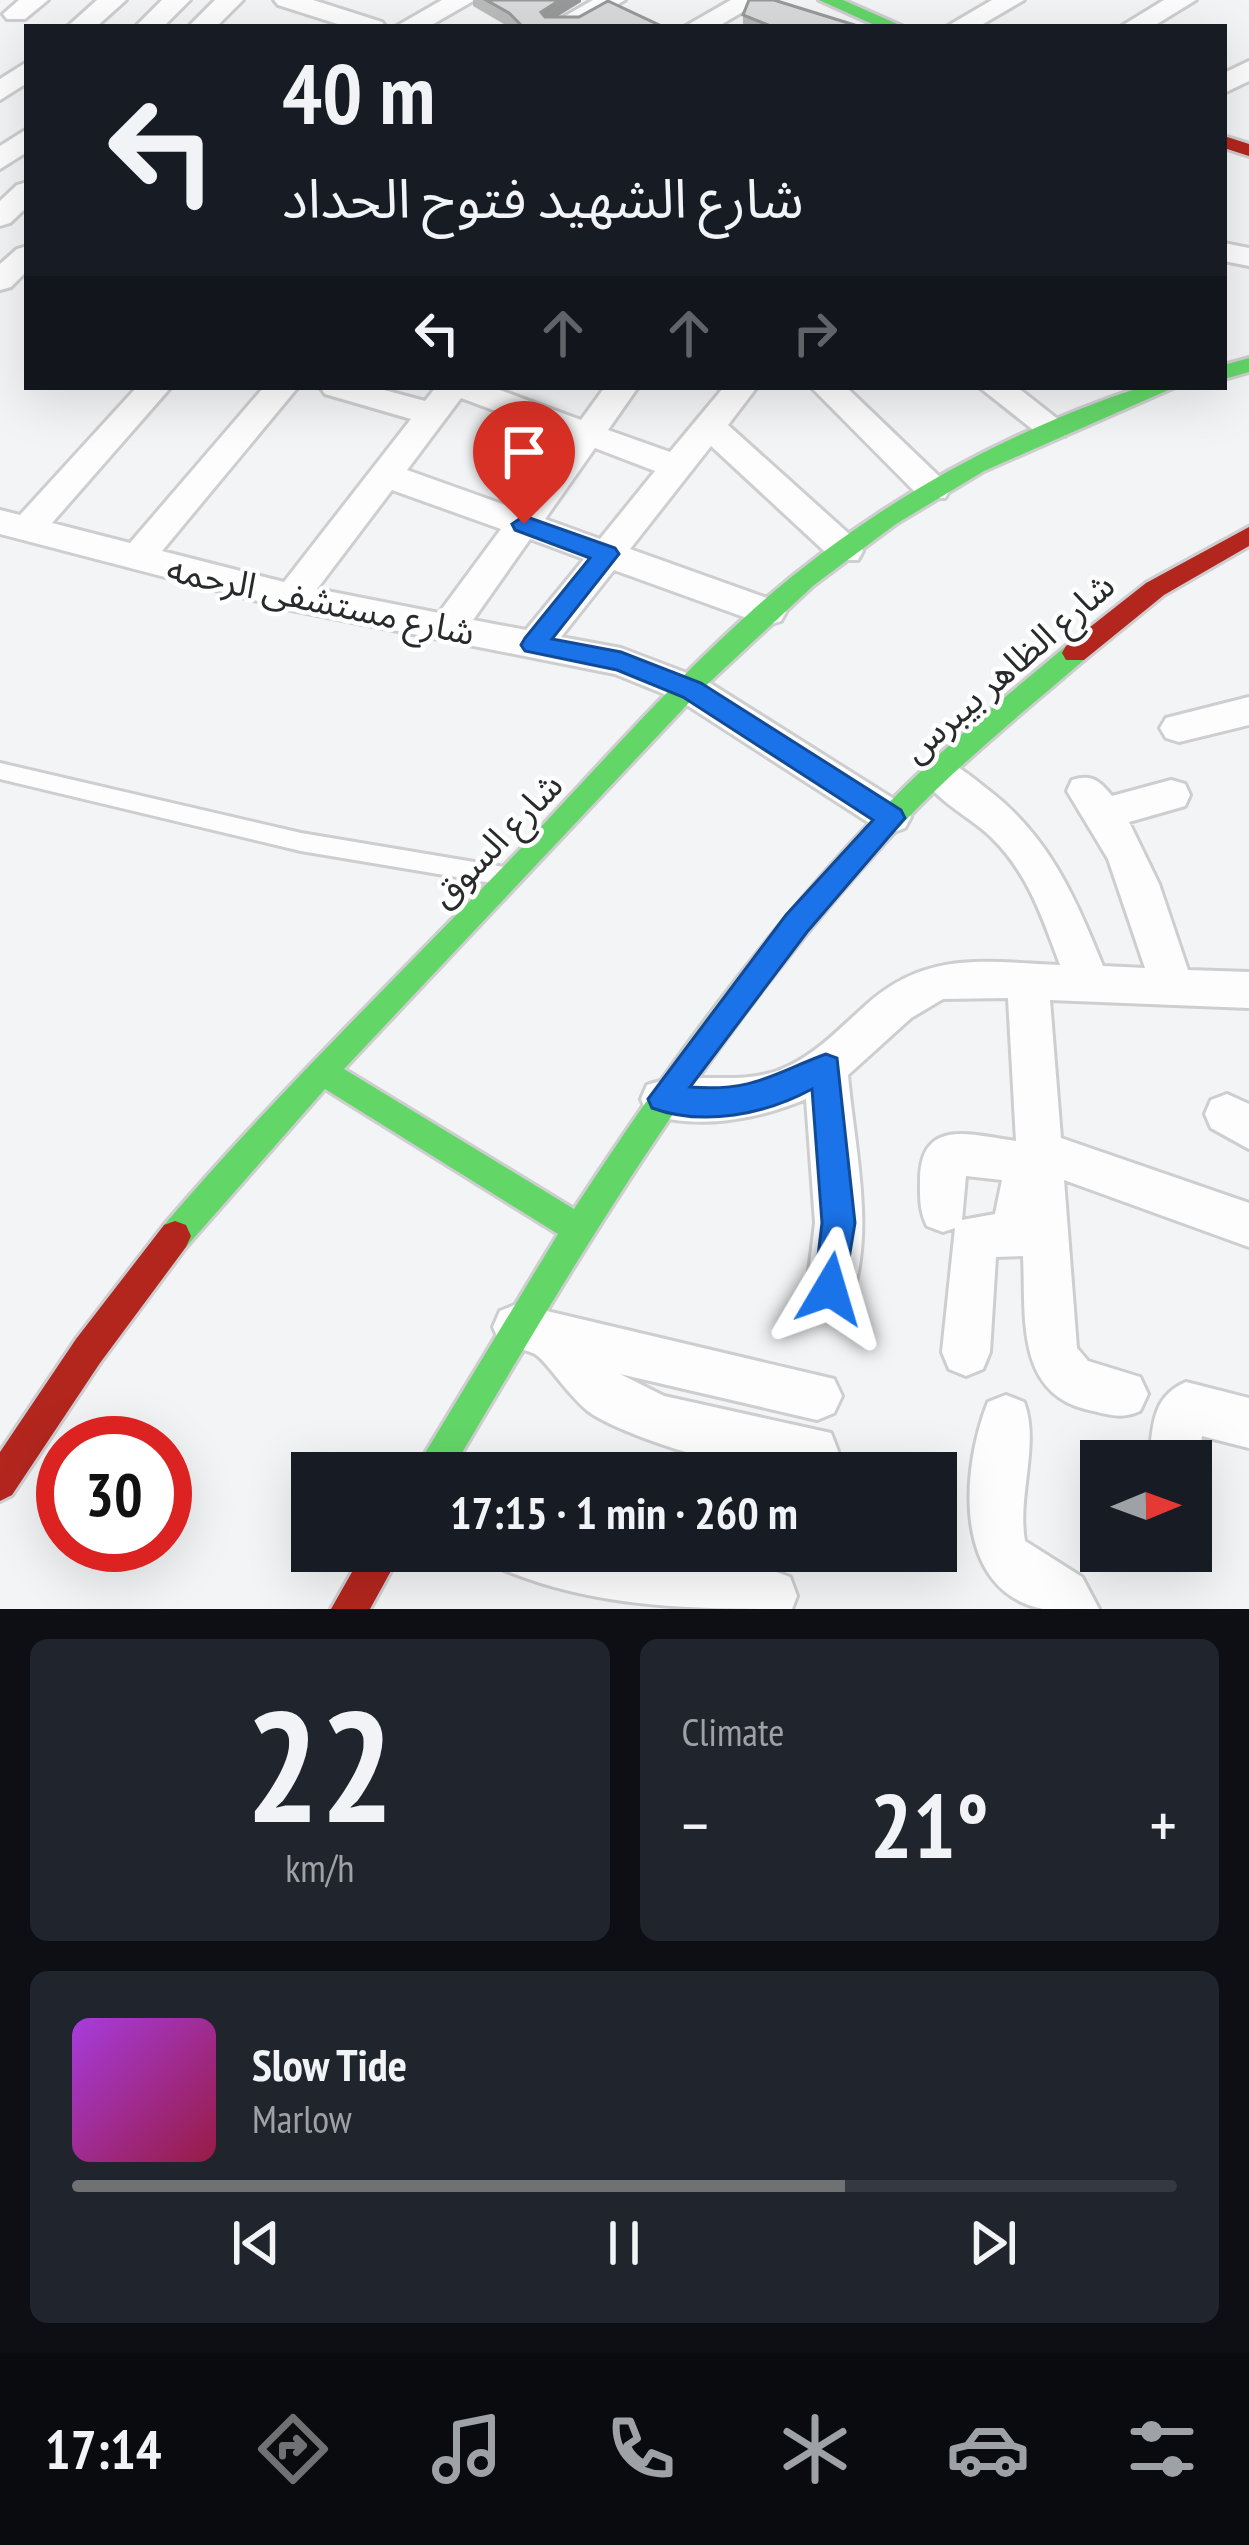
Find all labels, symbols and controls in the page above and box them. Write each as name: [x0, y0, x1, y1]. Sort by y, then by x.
text: 40 m: [282, 38, 435, 147]
icon: left: [84, 72, 240, 228]
text: شارع الشهيد فتوح الحداد: [282, 163, 804, 233]
icon: left: [404, 300, 470, 366]
icon: ahead: [530, 300, 596, 366]
icon: ahead: [656, 300, 722, 366]
icon: right: [782, 300, 848, 366]
pin: [473, 401, 575, 524]
icon: arrive: [491, 419, 557, 485]
street label: شارع مستشفى الرحمه: [162, 544, 479, 659]
street label: شارع الظاهر بيبرس: [892, 561, 1126, 775]
street label: شارع السوق: [419, 762, 575, 920]
position arrow: [767, 1226, 893, 1352]
speed limit sign: 30: [36, 1416, 192, 1572]
north arrow: [1080, 1440, 1212, 1572]
map controls: [1080, 1440, 1212, 1572]
text: 17:15 · 1 min · 260 m: [450, 1483, 798, 1541]
text: 22: [245, 1663, 394, 1865]
text: Climate: [682, 1706, 784, 1757]
text: 21°: [870, 1766, 989, 1883]
text: −: [682, 1782, 709, 1867]
text: +: [1150, 1782, 1177, 1867]
text: km/h: [285, 1842, 354, 1893]
text: Slow Tide: [252, 2035, 407, 2093]
text: Marlow: [252, 2093, 352, 2144]
icon: previous: [223, 2210, 289, 2276]
icon: pause: [591, 2210, 657, 2276]
icon: next: [960, 2210, 1026, 2276]
icon: directions: [251, 2407, 335, 2491]
icon: music: [425, 2407, 509, 2491]
icon: phone: [599, 2407, 683, 2491]
icon: climate: [773, 2407, 857, 2491]
icon: car: [946, 2407, 1030, 2491]
icon: filters: [1120, 2407, 1204, 2491]
text: 17:14: [45, 2414, 162, 2484]

